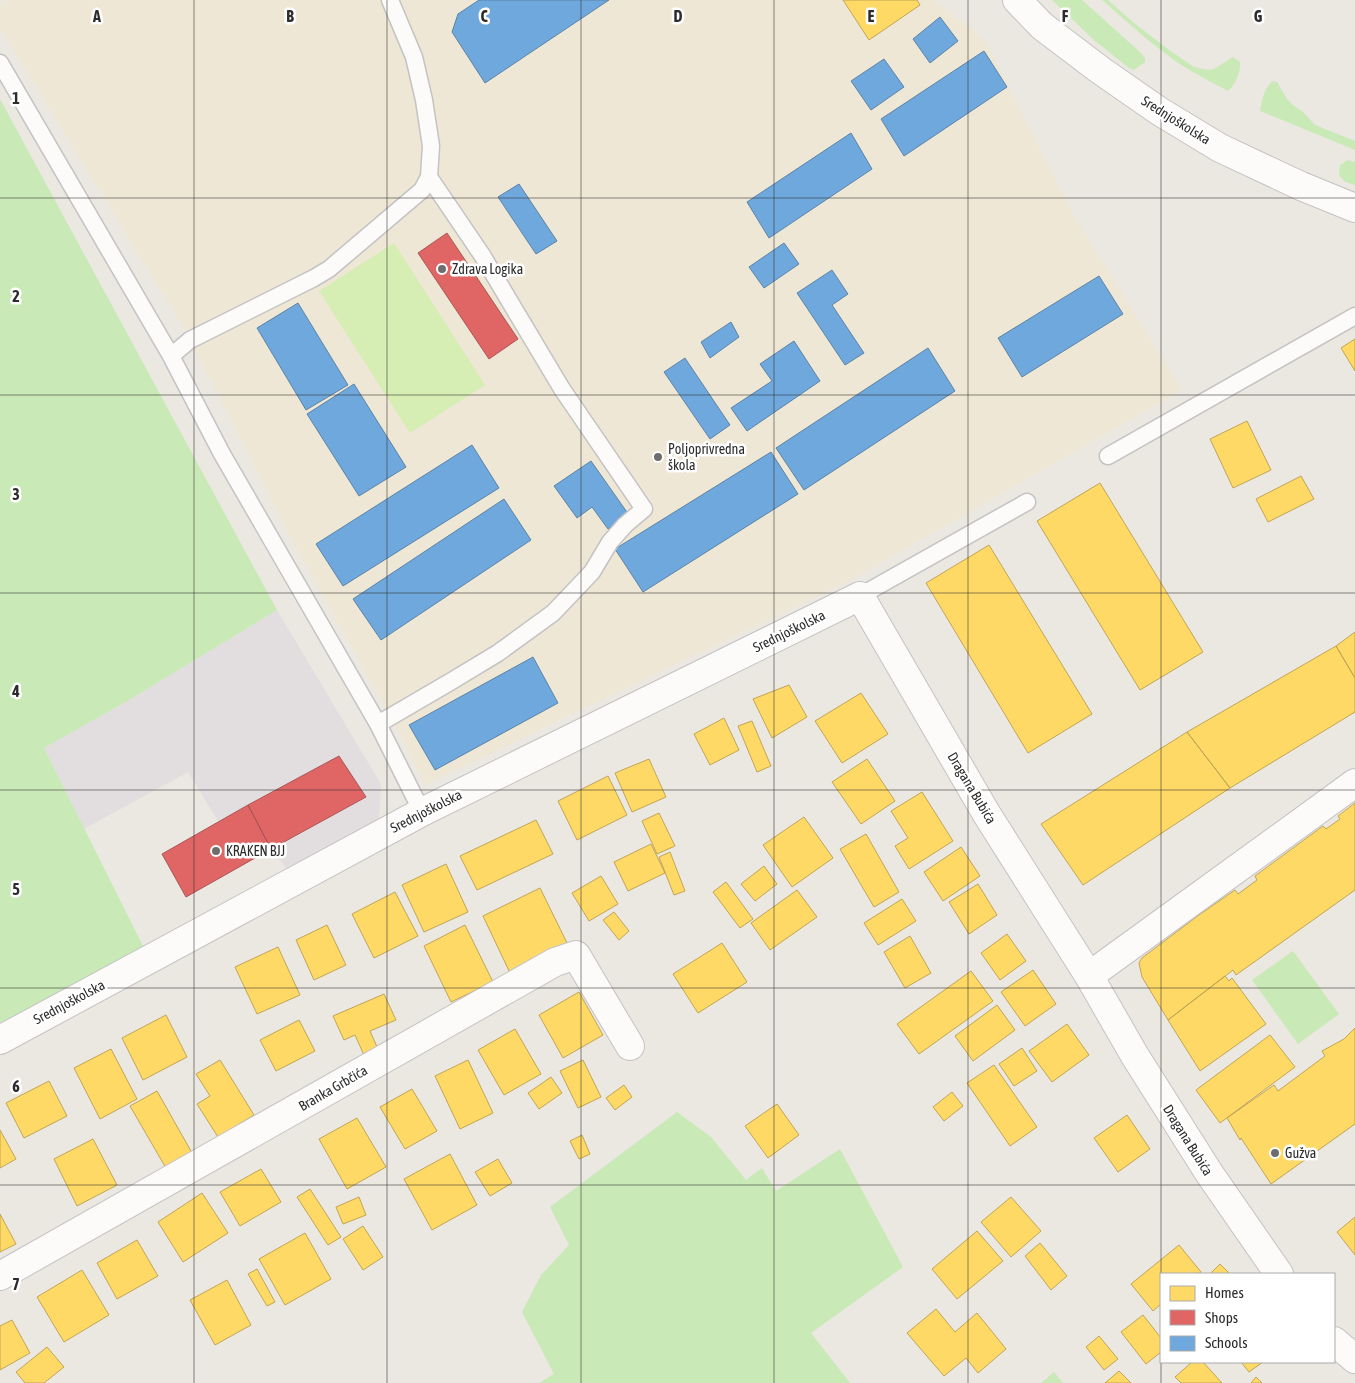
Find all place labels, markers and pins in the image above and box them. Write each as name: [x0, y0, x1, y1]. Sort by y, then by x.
place label: Zdrava Logika: [452, 261, 523, 277]
marker: Zdrava Logika: [436, 263, 448, 275]
place label: Poljoprivredna škola: [668, 441, 745, 473]
marker: Poljoprivredna škola: [652, 451, 664, 463]
place label: KRAKEN BJJ: [226, 843, 285, 859]
marker: KRAKEN BJJ: [210, 845, 222, 857]
place label: Gužva: [1285, 1145, 1316, 1161]
marker: Gužva: [1269, 1147, 1281, 1159]

